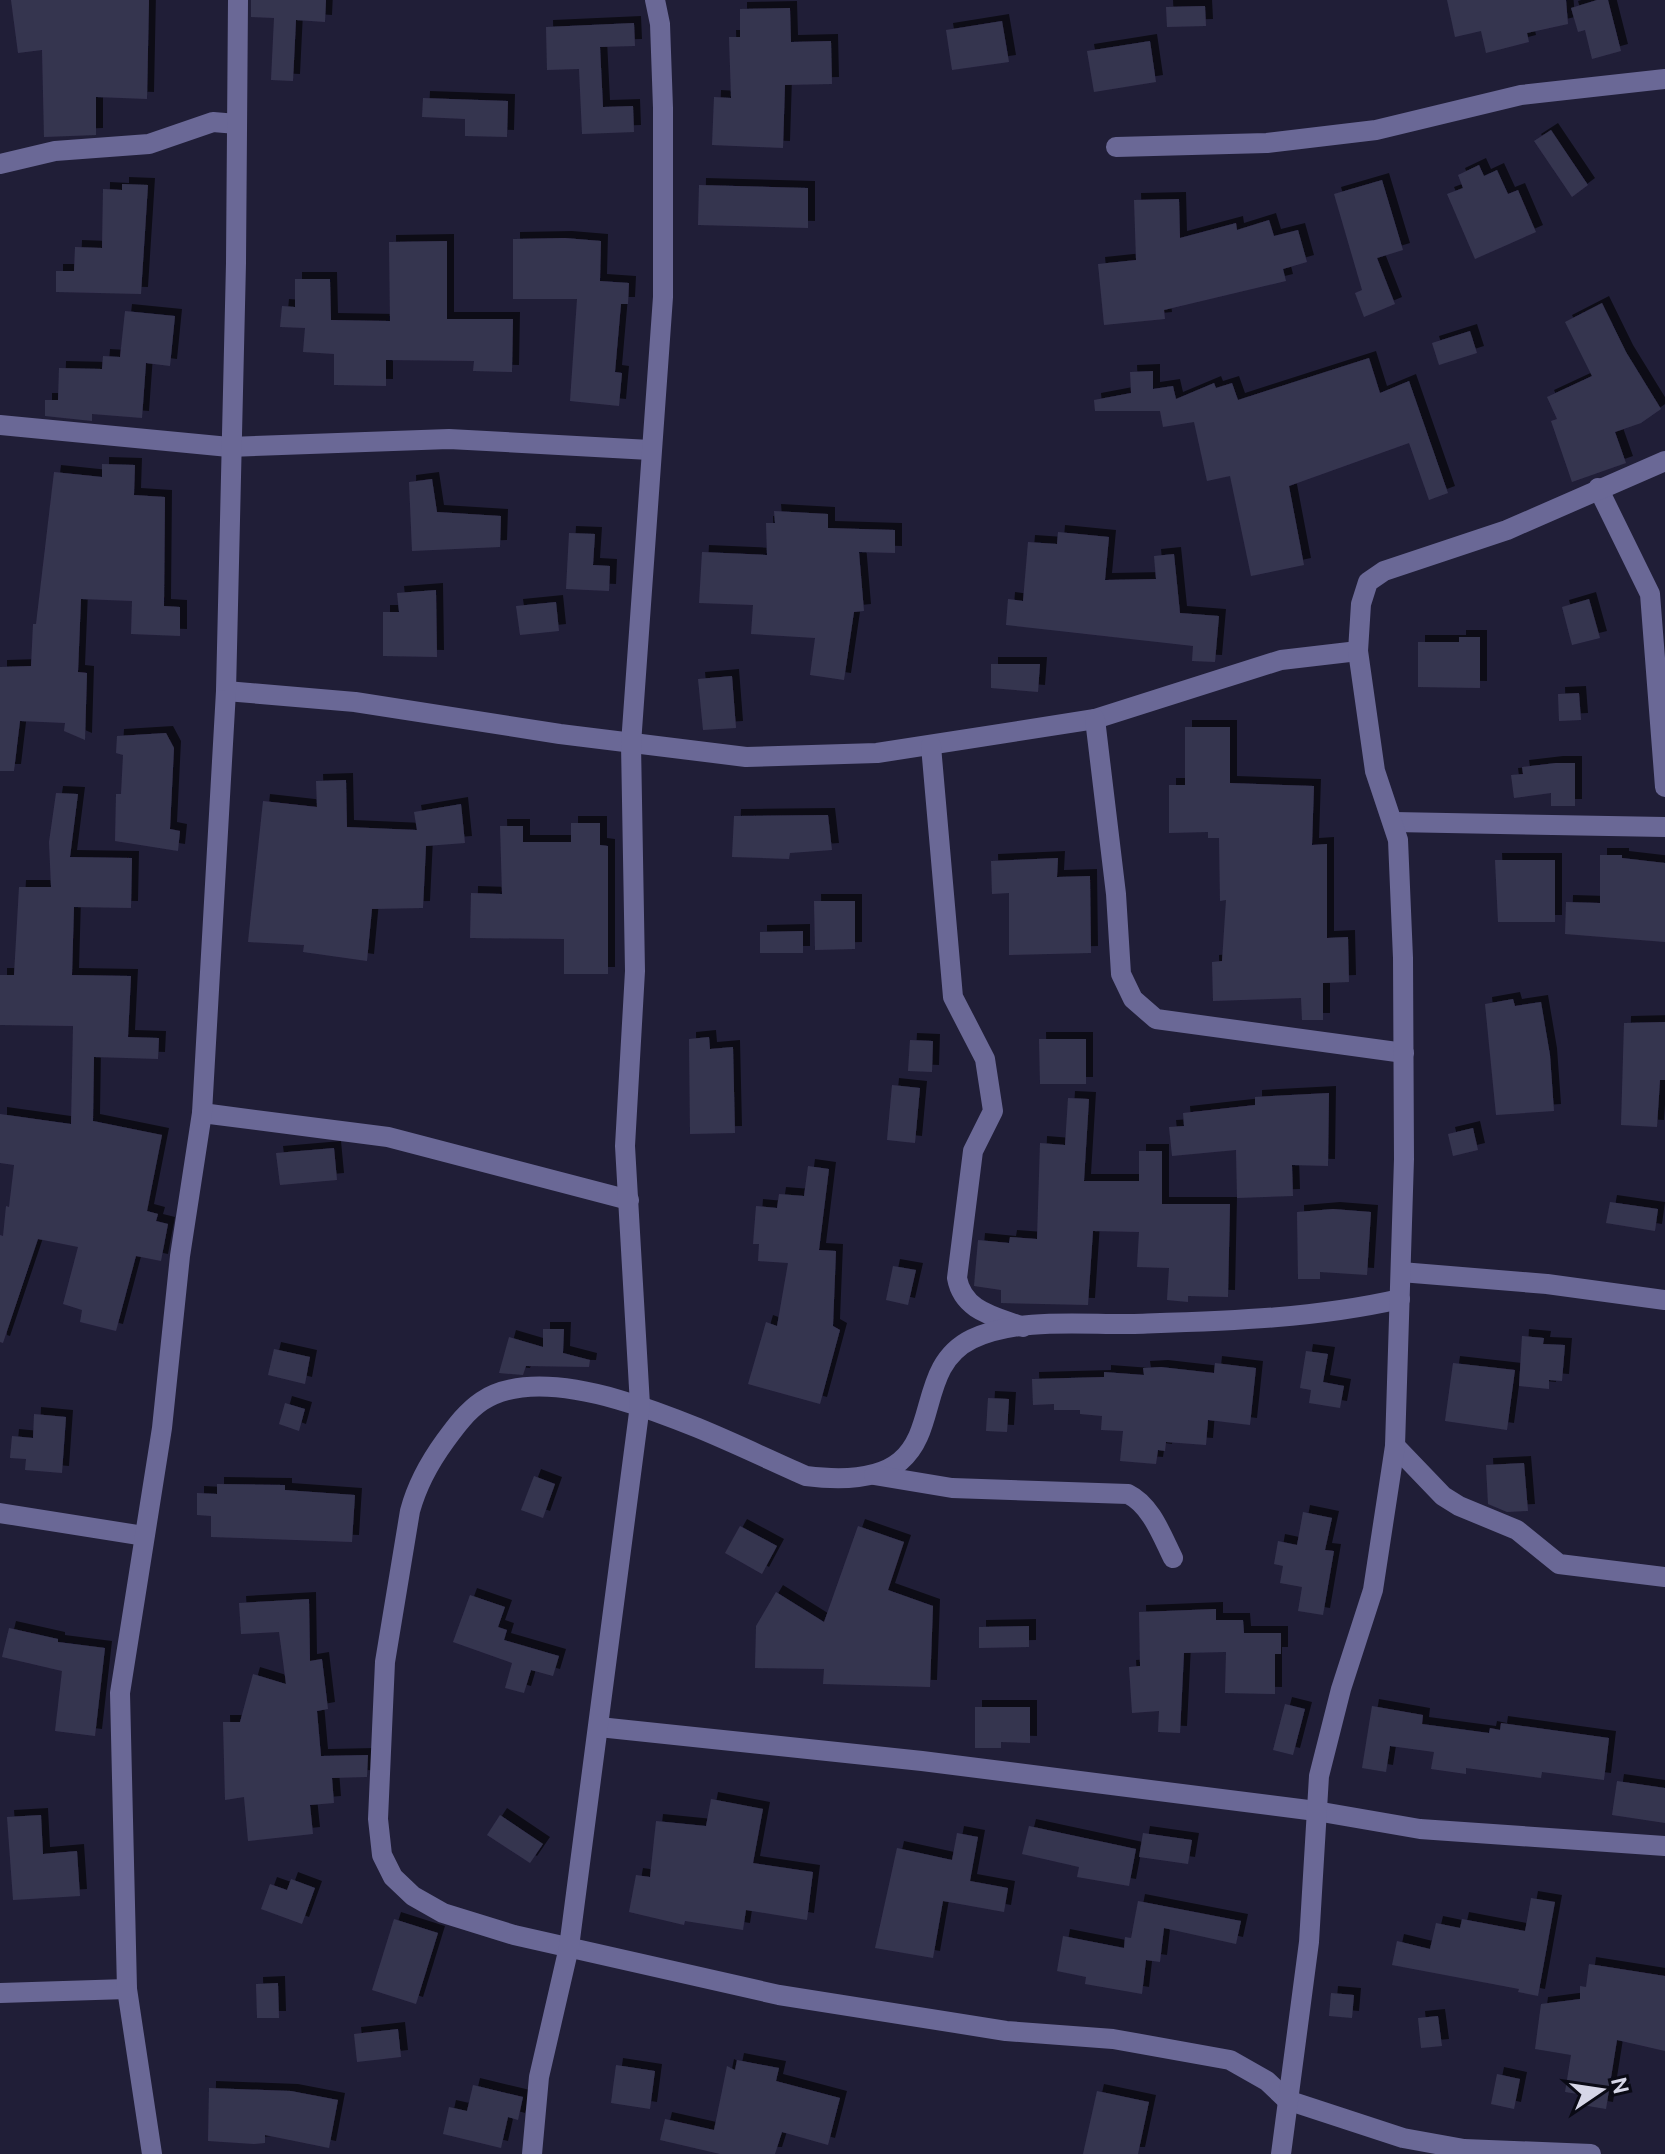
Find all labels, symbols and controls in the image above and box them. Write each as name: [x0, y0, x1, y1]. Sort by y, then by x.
north arrow: [1561, 2050, 1641, 2130]
text: N: [1607, 2075, 1635, 2096]

